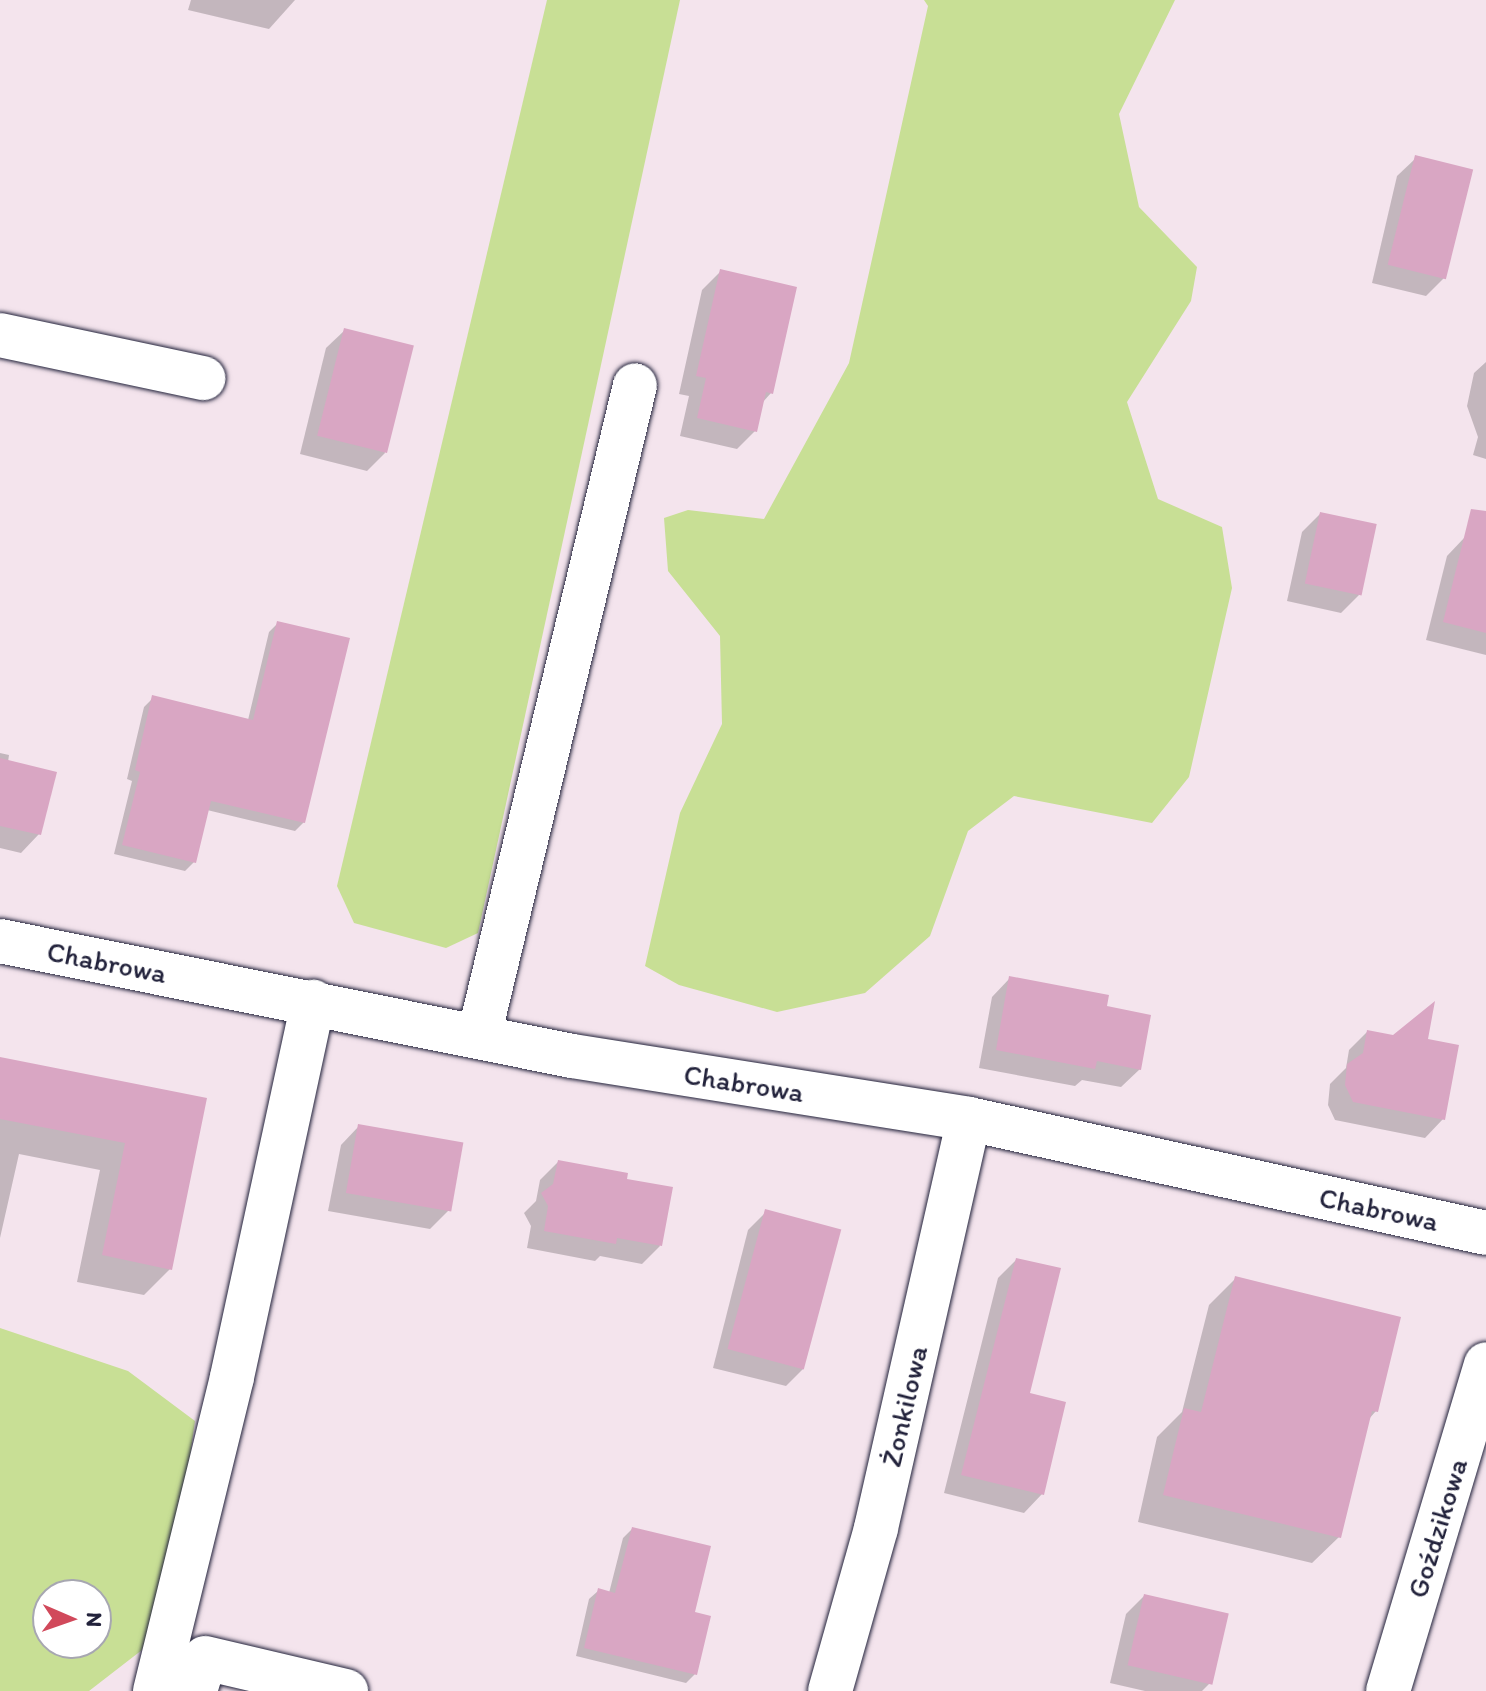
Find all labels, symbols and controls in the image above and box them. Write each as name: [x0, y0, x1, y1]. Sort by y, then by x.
street label: Chabrowa: [44, 934, 170, 990]
street label: Chabrowa: [682, 1057, 806, 1109]
street label: Chabrowa: [1316, 1180, 1442, 1238]
street label: Żonkilowa: [874, 1342, 934, 1470]
street label: Goździkowa: [1400, 1454, 1474, 1602]
north arrow: [32, 1579, 112, 1659]
text: N: [81, 1612, 108, 1628]

